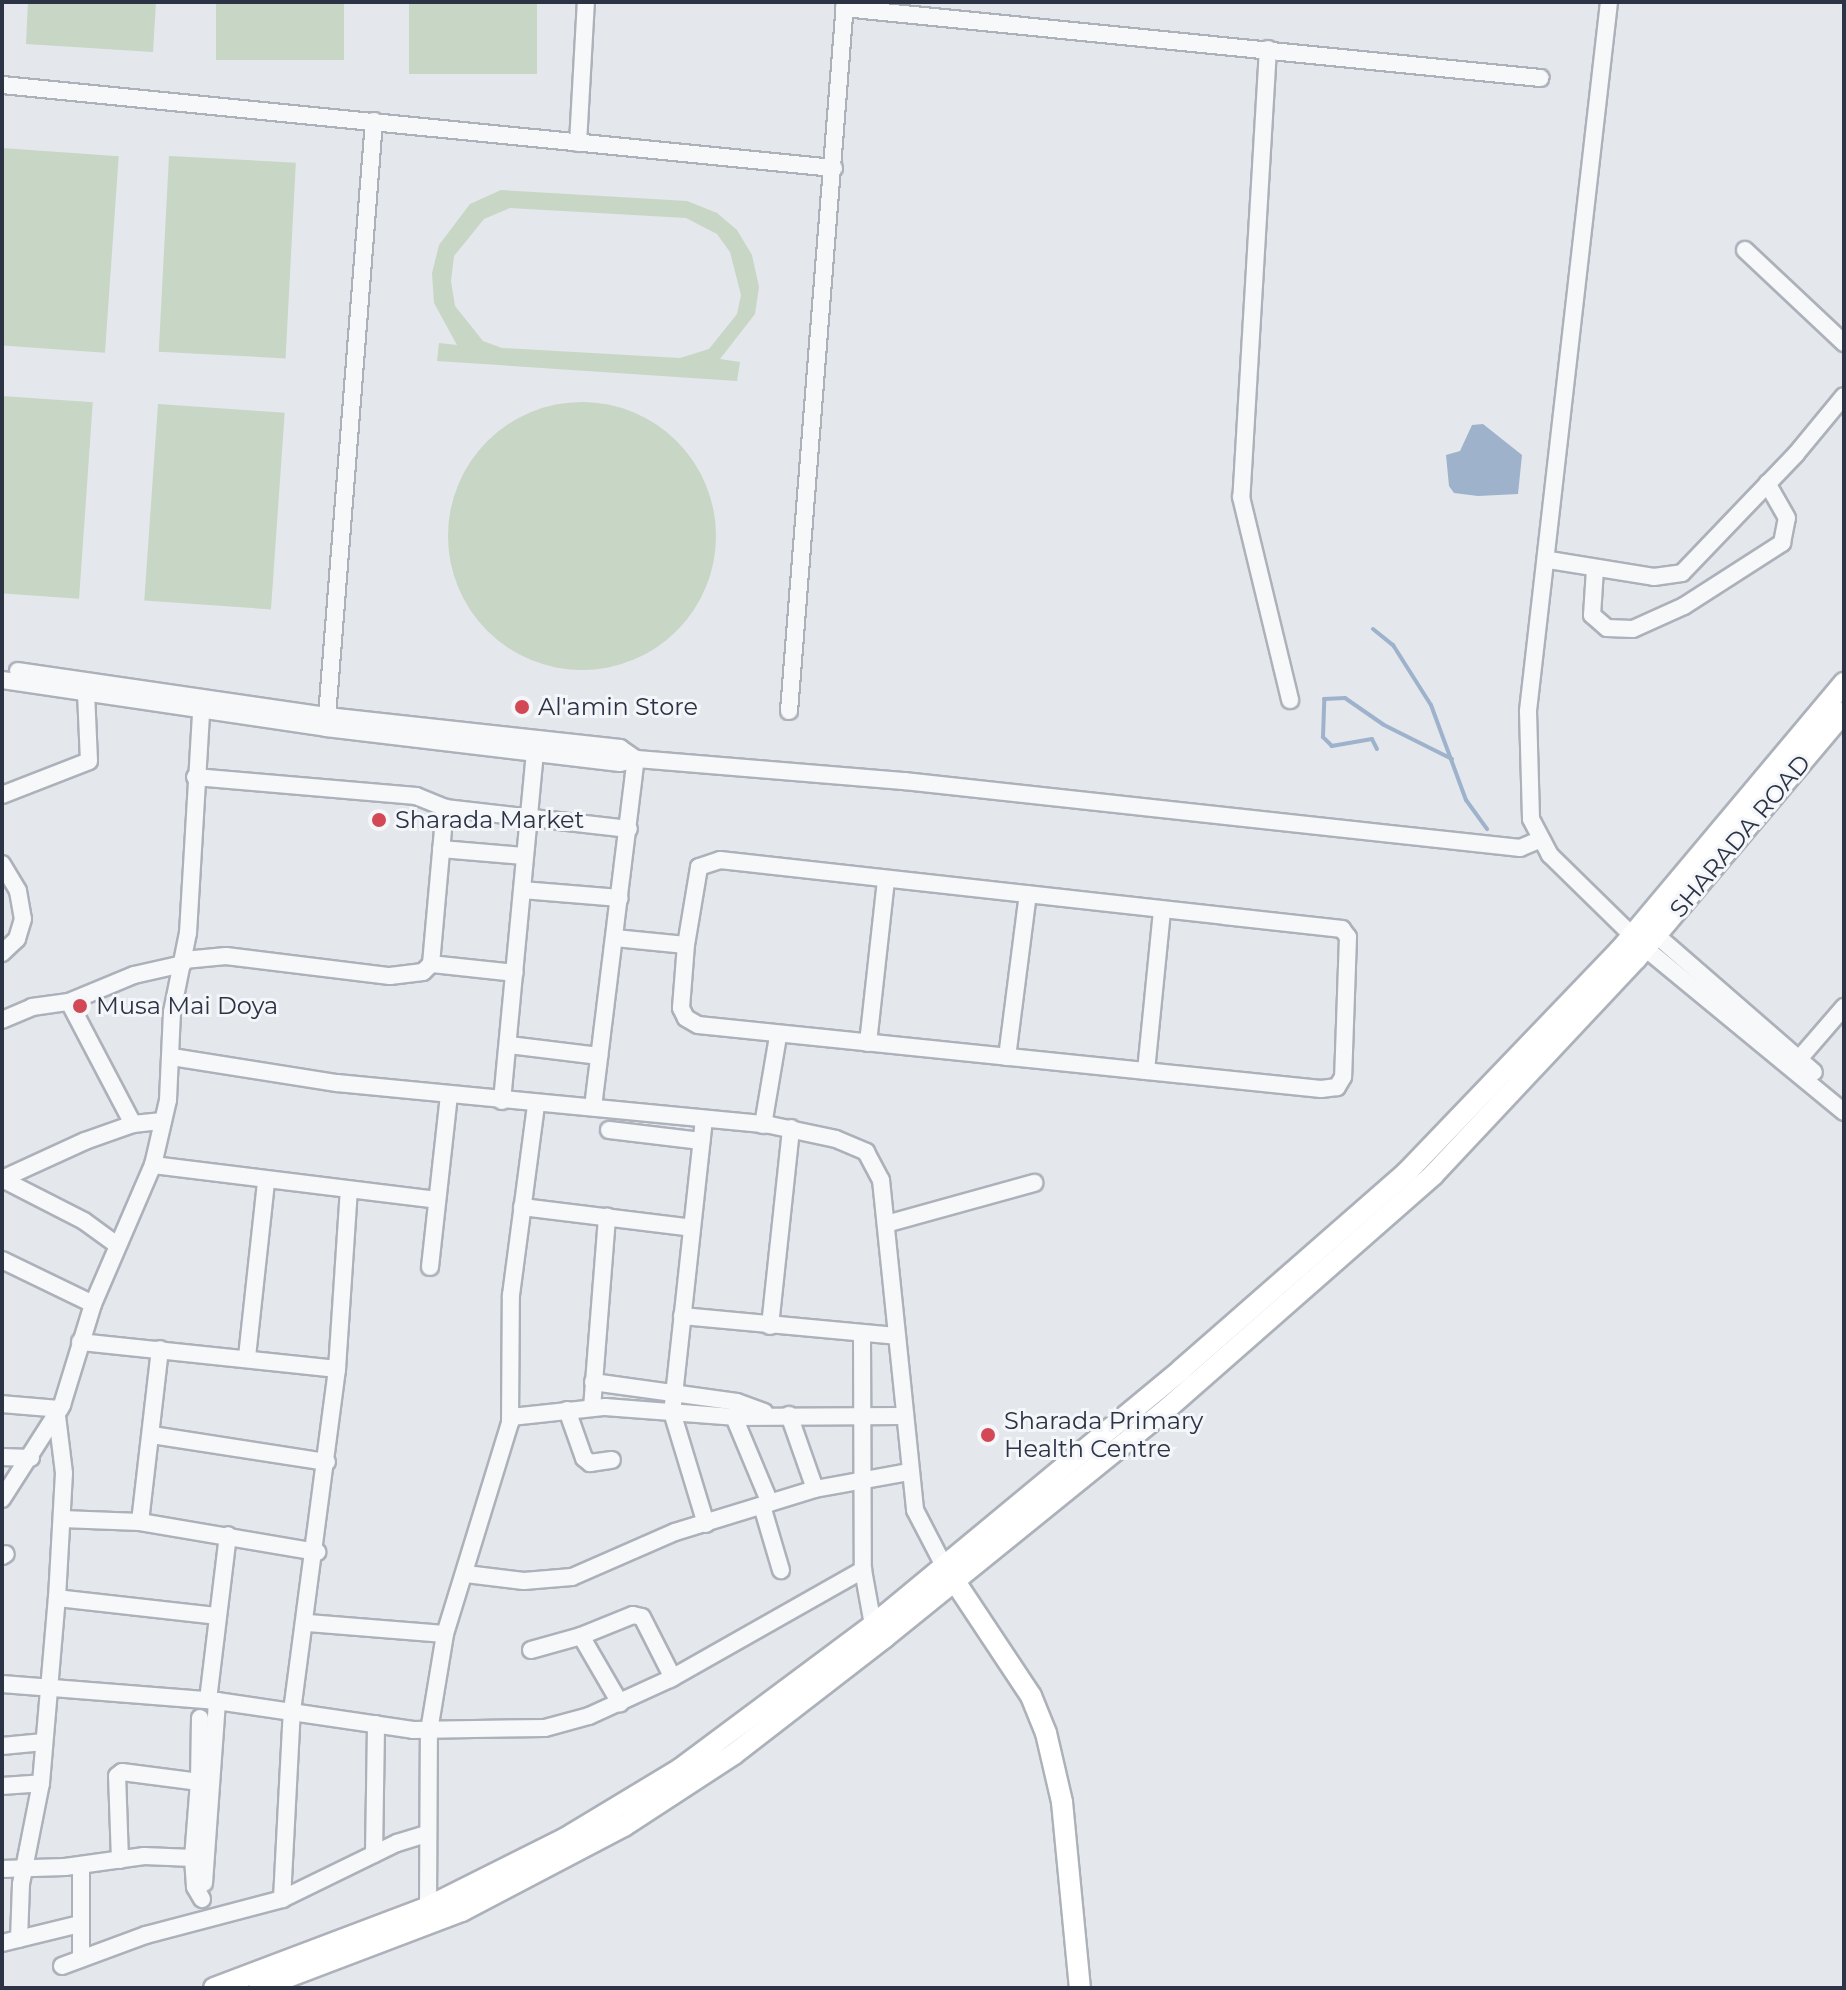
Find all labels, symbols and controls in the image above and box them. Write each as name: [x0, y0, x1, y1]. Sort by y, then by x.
place label: Al'amin Store: [538, 693, 698, 721]
marker: Al'amin Store: [513, 698, 531, 716]
street label: SHARADA ROAD: [1664, 749, 1816, 923]
place label: Sharada Market: [395, 806, 584, 834]
marker: Sharada Market: [370, 811, 388, 829]
place label: Musa Mai Doya: [96, 992, 278, 1020]
marker: Musa Mai Doya: [71, 997, 89, 1015]
place label: Sharada Primary Health Centre: [1004, 1407, 1203, 1463]
marker: Sharada Primary Health Centre: [979, 1426, 997, 1444]

